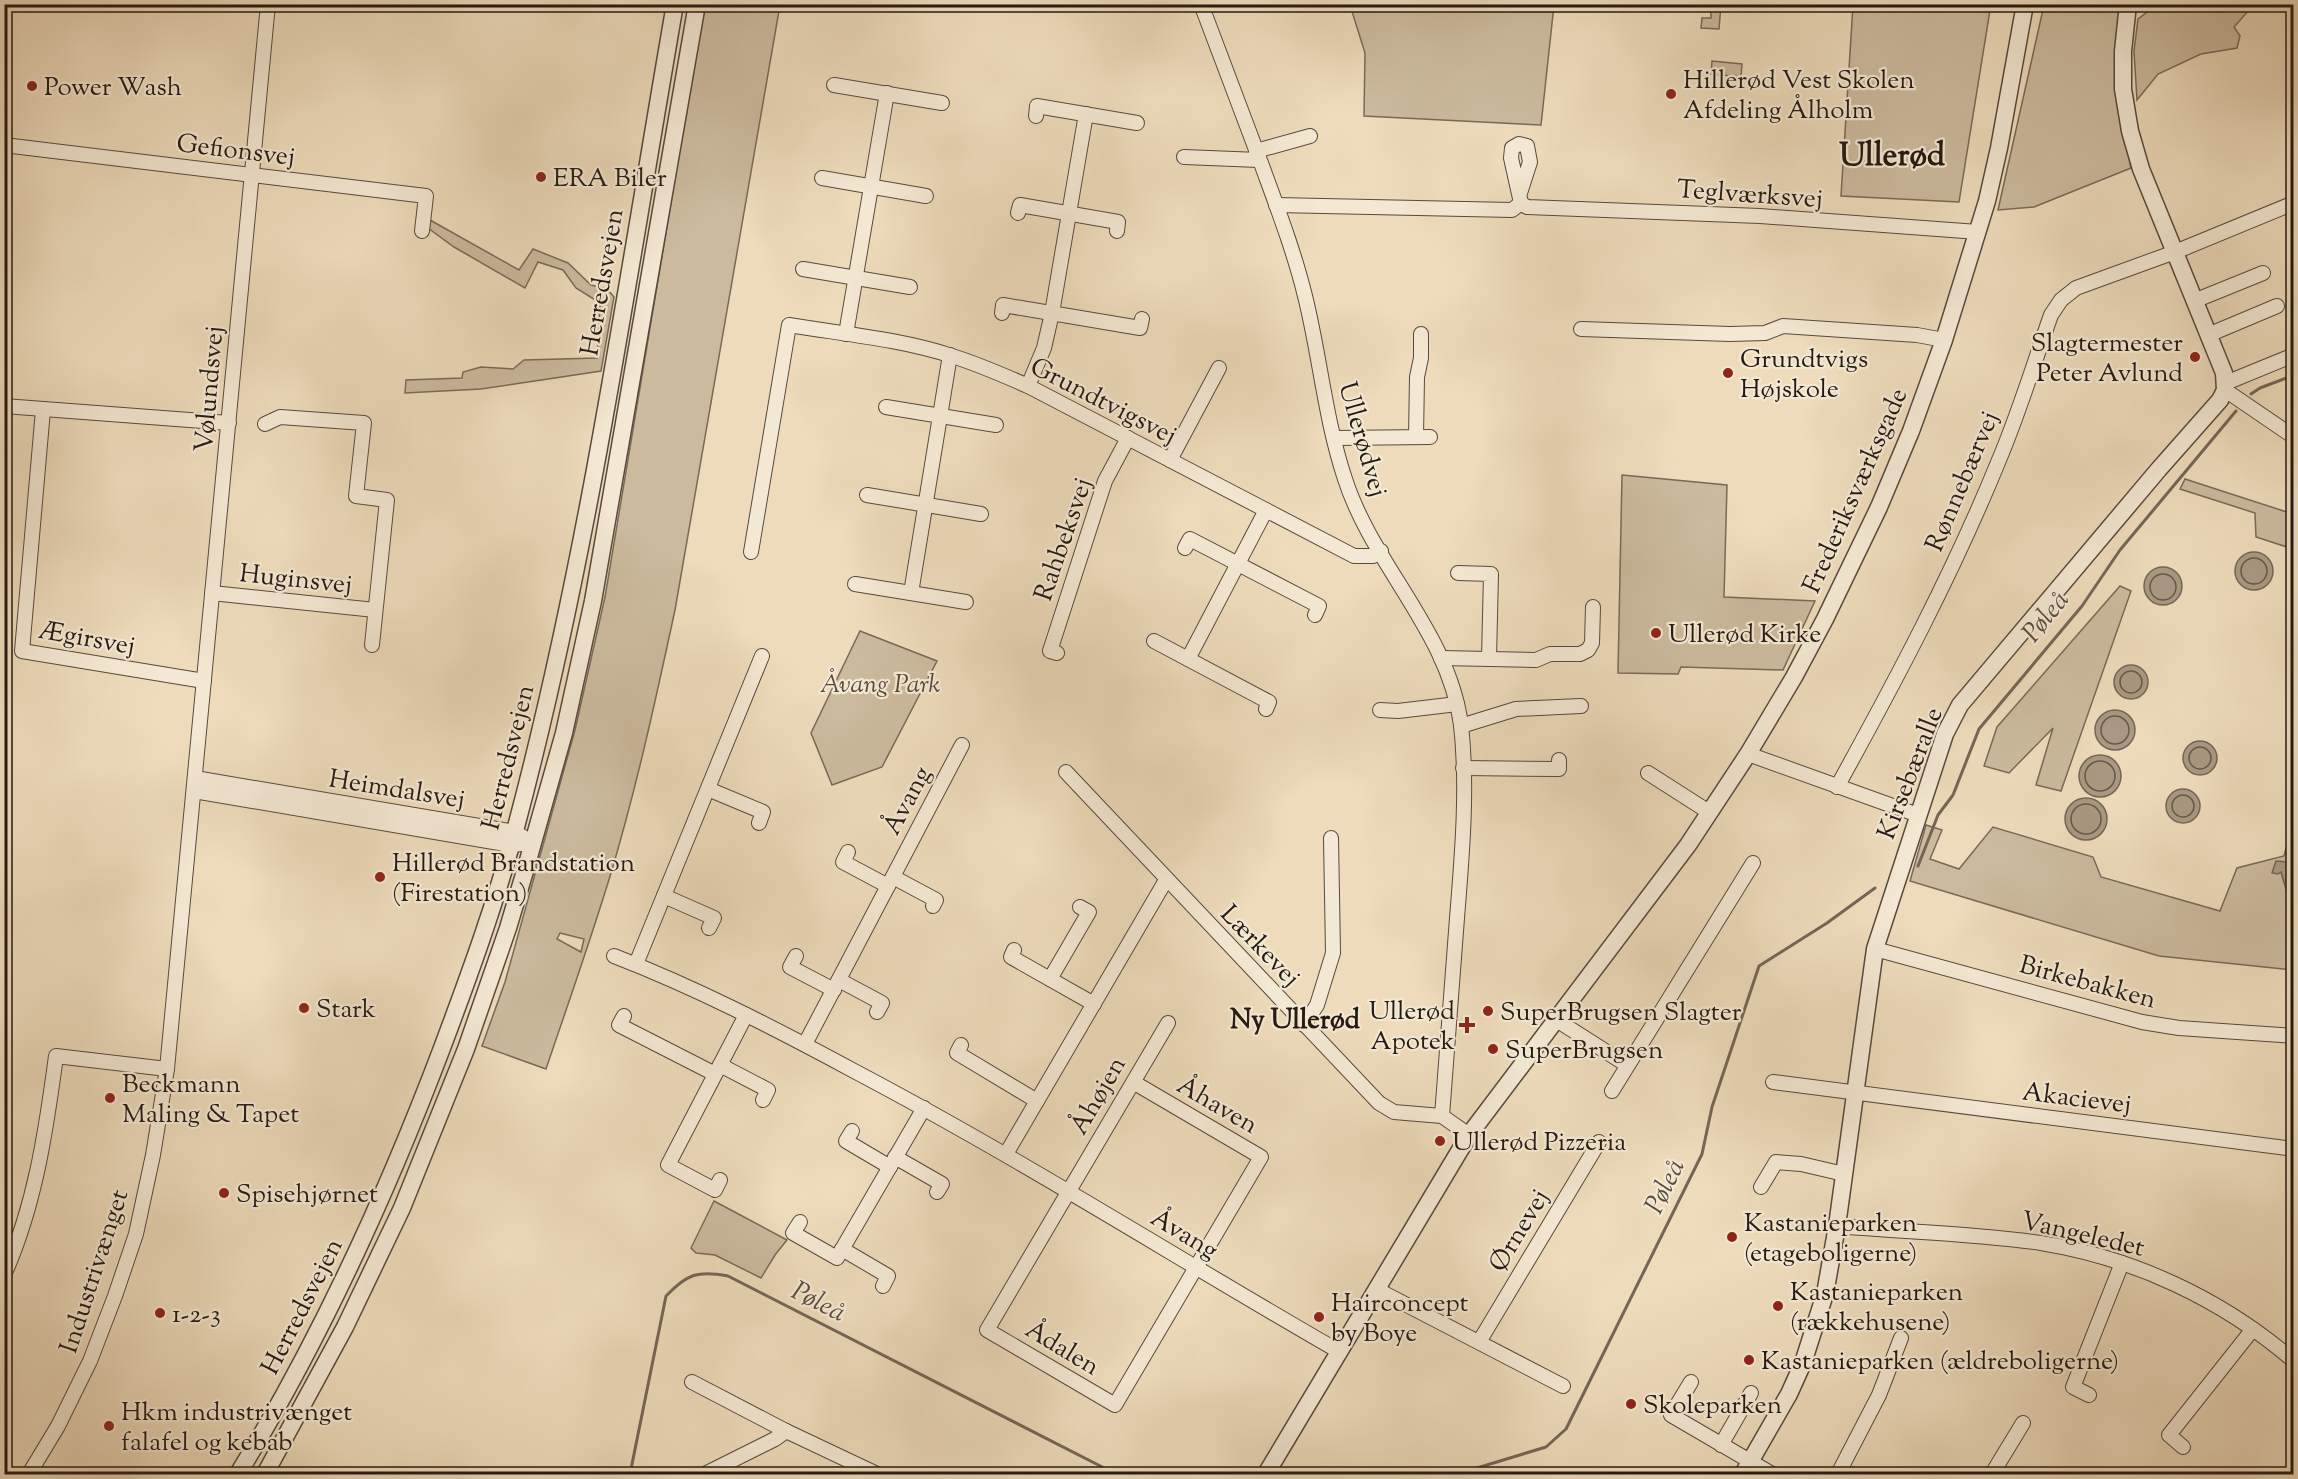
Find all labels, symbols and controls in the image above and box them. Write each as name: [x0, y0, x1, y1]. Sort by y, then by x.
place label: Hillerød Vest Skolen Afdeling Ålholm: [1683, 63, 1915, 130]
place label: Power Wash: [44, 70, 182, 107]
marker: Power Wash: [25, 79, 39, 93]
marker: Hillerød Vest Skolen Afdeling Ålholm: [1664, 87, 1678, 101]
street label: Gefionsvej: [174, 126, 297, 177]
district label: Ullerød: [1839, 134, 1945, 180]
place label: ERA Biler: [553, 161, 667, 198]
marker: ERA Biler: [534, 170, 548, 184]
street label: Teglværksvej: [1676, 172, 1824, 219]
street label: Herredsvejen: [572, 206, 635, 359]
street label: Vølundsvej: [187, 325, 234, 454]
place label: Slagtermester Peter Avlund: [2031, 326, 2183, 393]
place label: Grundtvigs Højskole: [1740, 342, 1868, 409]
street label: Grundtvigsvej: [1023, 349, 1183, 455]
marker: Slagtermester Peter Avlund: [2188, 350, 2202, 364]
marker: Grundtvigs Højskole: [1721, 366, 1735, 380]
street label: Ullerødvej: [1328, 378, 1396, 501]
street label: Frederiksværksgade: [1794, 382, 1918, 600]
street label: Rønnebærvej: [1917, 406, 2009, 558]
street label: Rahbeksvej: [1026, 473, 1103, 606]
street label: Huginsvej: [238, 556, 354, 605]
water label: Pøleå: [2014, 583, 2080, 652]
street label: Ægirsvej: [35, 613, 138, 666]
place label: Ullerød Kirke: [1668, 617, 1821, 654]
marker: Ullerød Kirke: [1649, 626, 1663, 640]
park label: Åvang Park: [820, 667, 940, 704]
street label: Herredsvejen: [473, 681, 545, 834]
street label: Kirsebæralle: [1869, 702, 1954, 845]
street label: Åvang: [875, 760, 942, 842]
street label: Heimdalsvej: [326, 761, 467, 819]
place label: Hillerød Brandstation (Firestation): [392, 846, 635, 913]
marker: Hillerød Brandstation (Firestation): [373, 870, 387, 884]
street label: Lærkevej: [1211, 897, 1308, 996]
street label: Birkebakken: [2015, 947, 2160, 1019]
place label: Stark: [316, 992, 376, 1029]
place label: Ullerød Apotek: [1369, 994, 1455, 1061]
place label: SuperBrugsen Slagter: [1500, 995, 1742, 1032]
marker: Stark: [297, 1001, 311, 1015]
district label: Ny Ullerød: [1230, 1002, 1361, 1041]
marker: SuperBrugsen Slagter: [1481, 1004, 1495, 1018]
marker: Ullerød Apotek: [1460, 1018, 1474, 1032]
place label: SuperBrugsen: [1505, 1033, 1663, 1070]
marker: SuperBrugsen: [1486, 1042, 1500, 1056]
street label: Åhøjen: [1062, 1050, 1136, 1142]
place label: Beckmann Maling & Tapet: [122, 1067, 299, 1134]
street label: Åhaven: [1169, 1068, 1264, 1144]
street label: Akacievej: [2020, 1074, 2133, 1125]
marker: Beckmann Maling & Tapet: [103, 1091, 117, 1105]
place label: Ullerød Pizzeria: [1452, 1125, 1626, 1162]
marker: Ullerød Pizzeria: [1433, 1134, 1447, 1148]
water label: Pøleå: [1636, 1153, 1696, 1221]
place label: Spisehjørnet: [236, 1177, 378, 1214]
street label: Ørnevej: [1481, 1183, 1559, 1280]
street label: Industrivænget: [52, 1185, 139, 1358]
marker: Spisehjørnet: [217, 1186, 231, 1200]
street label: Åvang: [1143, 1200, 1225, 1270]
street label: Vangeledet: [2017, 1203, 2148, 1268]
place label: Kastanieparken (etageboligerne): [1744, 1206, 1917, 1273]
marker: Kastanieparken (etageboligerne): [1725, 1230, 1739, 1244]
street label: Herredsvejen: [253, 1232, 353, 1382]
water label: Pøleå: [784, 1273, 852, 1333]
place label: Kastanieparken (rækkehusene): [1790, 1275, 1963, 1342]
place label: Hairconcept by Boye: [1331, 1286, 1469, 1353]
place label: 1-2-3: [172, 1297, 221, 1334]
marker: Kastanieparken (rækkehusene): [1771, 1299, 1785, 1313]
marker: 1-2-3: [153, 1306, 167, 1320]
marker: Hairconcept by Boye: [1312, 1310, 1326, 1324]
street label: Ådalen: [1017, 1312, 1106, 1386]
place label: Kastanieparken (ældreboligerne): [1761, 1344, 2119, 1381]
marker: Kastanieparken (ældreboligerne): [1742, 1353, 1756, 1367]
place label: Skoleparken: [1643, 1388, 1782, 1425]
place label: Hkm industrivænget falafel og kebab: [121, 1395, 352, 1462]
marker: Skoleparken: [1624, 1397, 1638, 1411]
marker: Hkm industrivænget falafel og kebab: [102, 1419, 116, 1433]

